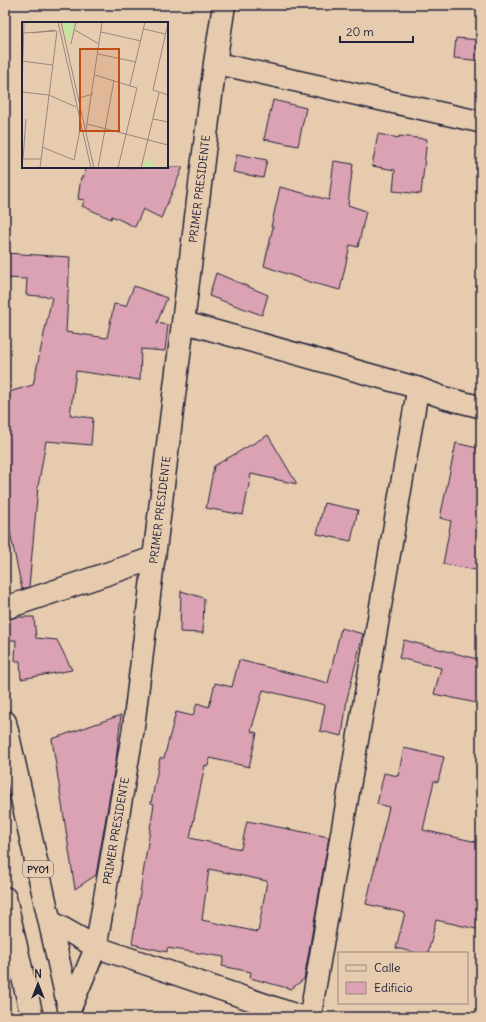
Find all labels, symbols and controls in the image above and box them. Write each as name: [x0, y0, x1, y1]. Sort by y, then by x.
scale bar: [340, 18, 413, 44]
inset map: [22, 22, 168, 168]
text: 20 m: [346, 24, 374, 39]
street label: PRIMER PRESIDENTE: [186, 134, 213, 244]
street label: PRIMER PRESIDENTE: [146, 455, 174, 565]
street label: PRIMER PRESIDENTE: [100, 776, 132, 886]
road number: PY01: [23, 861, 53, 877]
legend: [338, 952, 468, 1004]
text: Calle: [374, 960, 401, 975]
north arrow: [18, 964, 58, 1004]
text: N: [34, 967, 42, 981]
text: Edificio: [374, 980, 413, 995]

